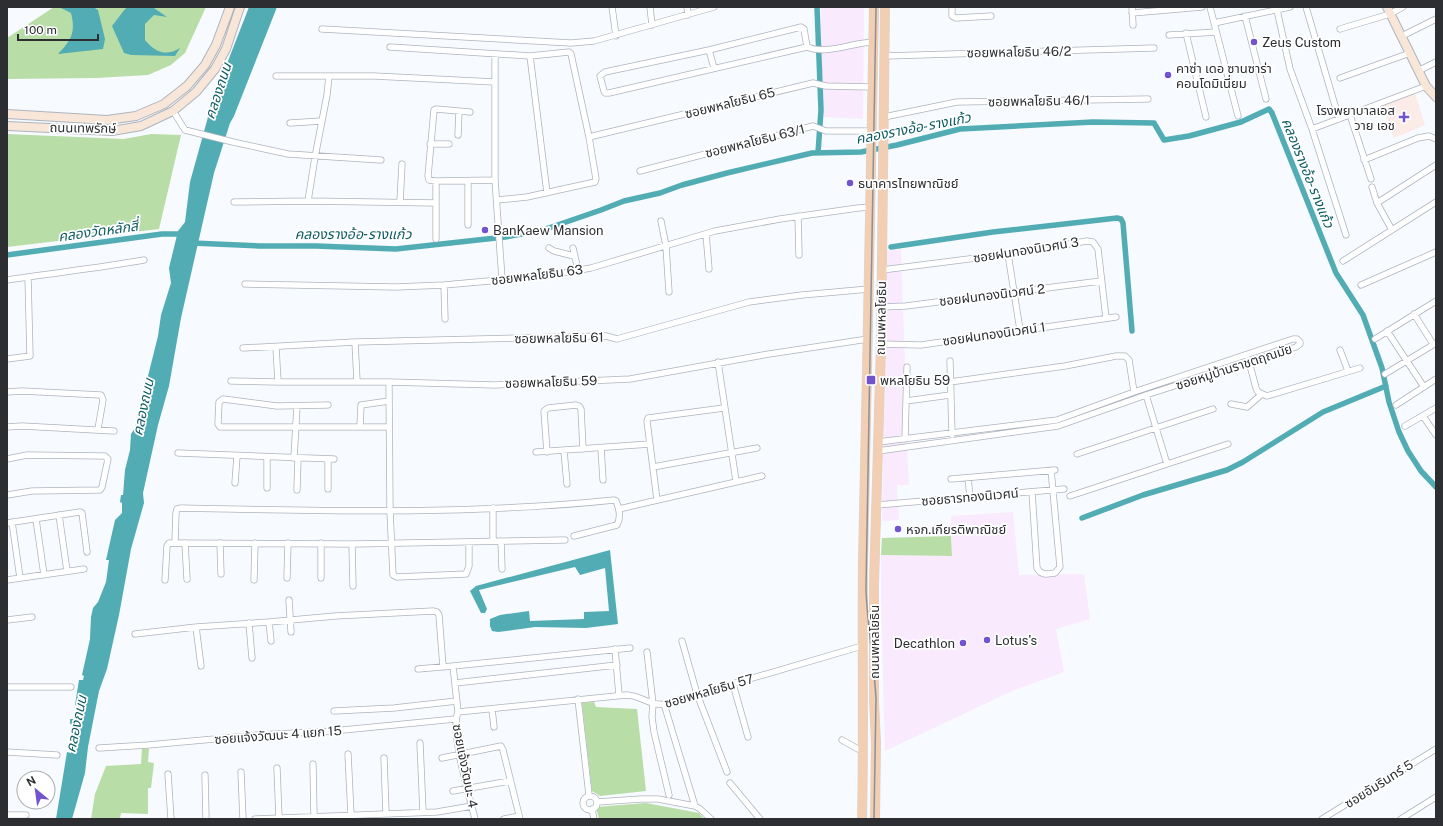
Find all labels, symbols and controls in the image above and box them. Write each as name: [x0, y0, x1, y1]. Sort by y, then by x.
scale bar: [18, 16, 98, 42]
text: 100 m: [24, 23, 57, 37]
place label: Zeus Custom: [1262, 35, 1341, 50]
marker: Zeus Custom: [1249, 37, 1259, 47]
street label: ซอยพหลโยธิน 46/2: [967, 44, 1072, 60]
water label: คลองถนน: [201, 60, 235, 121]
place label: คาซ่า เดอ ซานซาร่า คอนโดมิเนี่ยม: [1176, 61, 1272, 91]
marker: คาซ่า เดอ ซานซาร่า คอนโดมิเนี่ยม: [1163, 70, 1173, 80]
street label: ซอยพหลโยธิน 65: [683, 85, 777, 121]
street label: ซอยพหลโยธิน 46/1: [988, 93, 1090, 109]
place label: โรงพยาบาลเอส วาย เอช: [1317, 103, 1395, 133]
water label: คลองรางอ้อ-รางแก้ว: [854, 109, 973, 147]
marker: โรงพยาบาลเอส วาย เอช: [1398, 111, 1410, 123]
water label: คลองรางอ้อ-รางแก้ว: [1279, 116, 1338, 231]
street label: ถนนเทพรักษ์: [49, 120, 117, 136]
street label: ซอยพหลโยธิน 63/1: [704, 121, 806, 161]
place label: ธนาคารไทยพาณิชย์: [858, 176, 959, 191]
marker: ธนาคารไทยพาณิชย์: [845, 178, 855, 188]
water label: คลองวัดหลักสี่: [57, 215, 142, 245]
place label: BanKaew Mansion: [493, 223, 604, 238]
marker: BanKaew Mansion: [480, 225, 490, 235]
water label: คลองรางอ้อ-รางแก้ว: [295, 226, 412, 242]
street label: ซอยฝนทองนิเวศน์ 3: [972, 234, 1080, 266]
street label: ซอยพหลโยธิน 63: [490, 262, 584, 288]
street label: ถนนพหลโยธิน: [873, 281, 889, 355]
street label: ซอยฝนทองนิเวศน์ 2: [938, 281, 1046, 309]
street label: ซอยฝนทองนิเวศน์ 1: [942, 319, 1046, 349]
street label: ซอยพหลโยธิน 61: [514, 330, 604, 346]
street label: ซอยหมู่บ้านราชตฤณมัย: [1174, 341, 1294, 393]
street label: ซอยพหลโยธิน 59: [505, 373, 597, 391]
place label: พหลโยธิน 59: [880, 373, 950, 388]
marker: พหลโยธิน 59: [865, 374, 877, 386]
water label: คลองถนน: [129, 376, 157, 437]
street label: ซอยธารทองนิเวศน์: [921, 485, 1019, 509]
place label: หจก.เกียรติพาณิชย์: [906, 522, 1006, 537]
marker: หจก.เกียรติพาณิชย์: [893, 524, 903, 534]
street label: ถนนพหลโยธิน: [867, 605, 882, 679]
place label: Lotus's: [995, 633, 1037, 648]
marker: Lotus's: [982, 635, 992, 645]
place label: Decathlon: [894, 636, 955, 651]
marker: Decathlon: [958, 638, 968, 648]
street label: ซอยพหลโยธิน 57: [663, 671, 756, 711]
water label: คลองถนน: [62, 693, 90, 754]
street label: ซอยแจ้งวัฒนะ 4 แยก 15: [214, 723, 342, 747]
street label: ซอยแจ้งวัฒนะ 4: [450, 723, 480, 809]
street label: ซอยอัมรินทร์ 5: [1342, 757, 1416, 811]
north arrow: [16, 770, 56, 810]
text: N: [24, 774, 38, 789]

